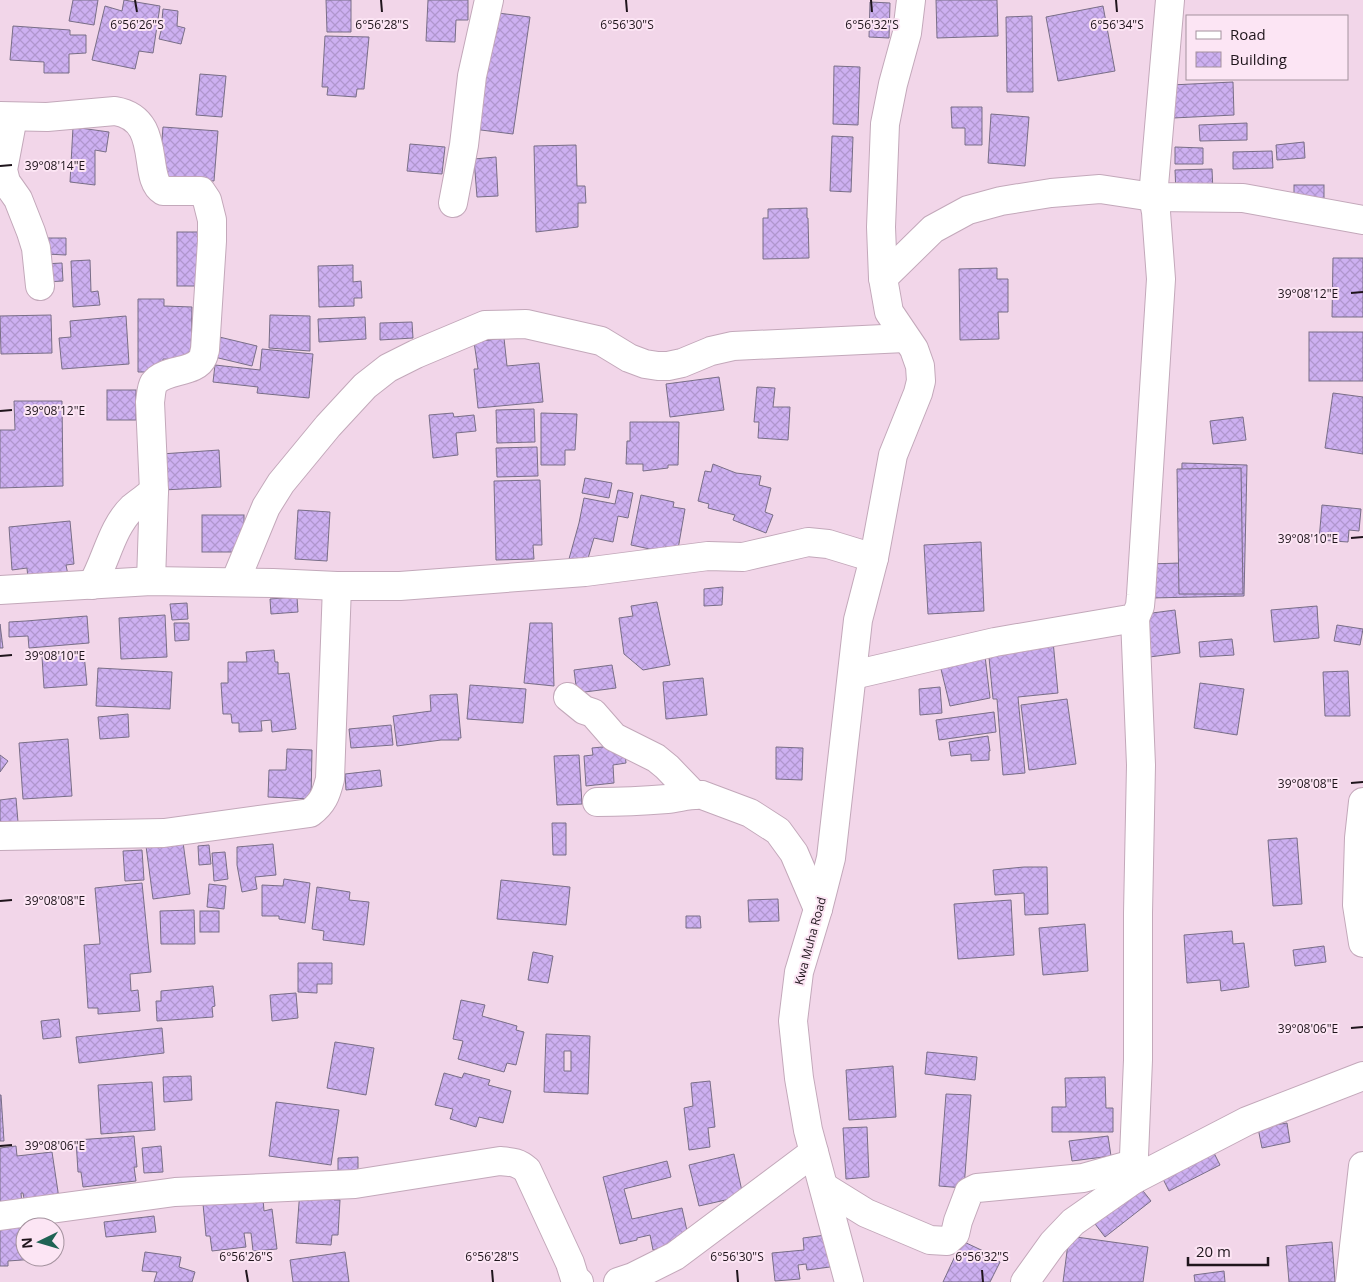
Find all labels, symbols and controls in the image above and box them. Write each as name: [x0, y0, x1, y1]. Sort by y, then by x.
legend: [1186, 15, 1348, 80]
text: 6°56'26"S: [110, 16, 164, 33]
text: 6°56'28"S: [355, 16, 409, 33]
text: 6°56'30"S: [600, 16, 654, 33]
text: 6°56'32"S: [845, 16, 899, 33]
text: 6°56'34"S: [1090, 16, 1144, 33]
text: Road: [1230, 24, 1266, 44]
text: Building: [1230, 49, 1287, 69]
text: 39°08'14"E: [25, 157, 85, 174]
text: 39°08'12"E: [1278, 285, 1338, 302]
text: 39°08'12"E: [25, 402, 85, 419]
text: 39°08'10"E: [1278, 530, 1338, 547]
text: 39°08'10"E: [25, 647, 85, 664]
text: 39°08'08"E: [1278, 775, 1338, 792]
text: 39°08'08"E: [25, 892, 85, 909]
street label: Kwa Muha Road: [790, 895, 830, 987]
text: 39°08'06"E: [1278, 1020, 1338, 1037]
text: 39°08'06"E: [25, 1137, 85, 1154]
north arrow: [15, 1217, 65, 1267]
scale bar: [1188, 1234, 1268, 1266]
text: N: [17, 1237, 37, 1250]
text: 20 m: [1196, 1241, 1231, 1261]
text: 6°56'26"S: [219, 1248, 273, 1265]
text: 6°56'28"S: [465, 1248, 519, 1265]
text: 6°56'30"S: [710, 1248, 764, 1265]
text: 6°56'32"S: [955, 1248, 1009, 1265]

